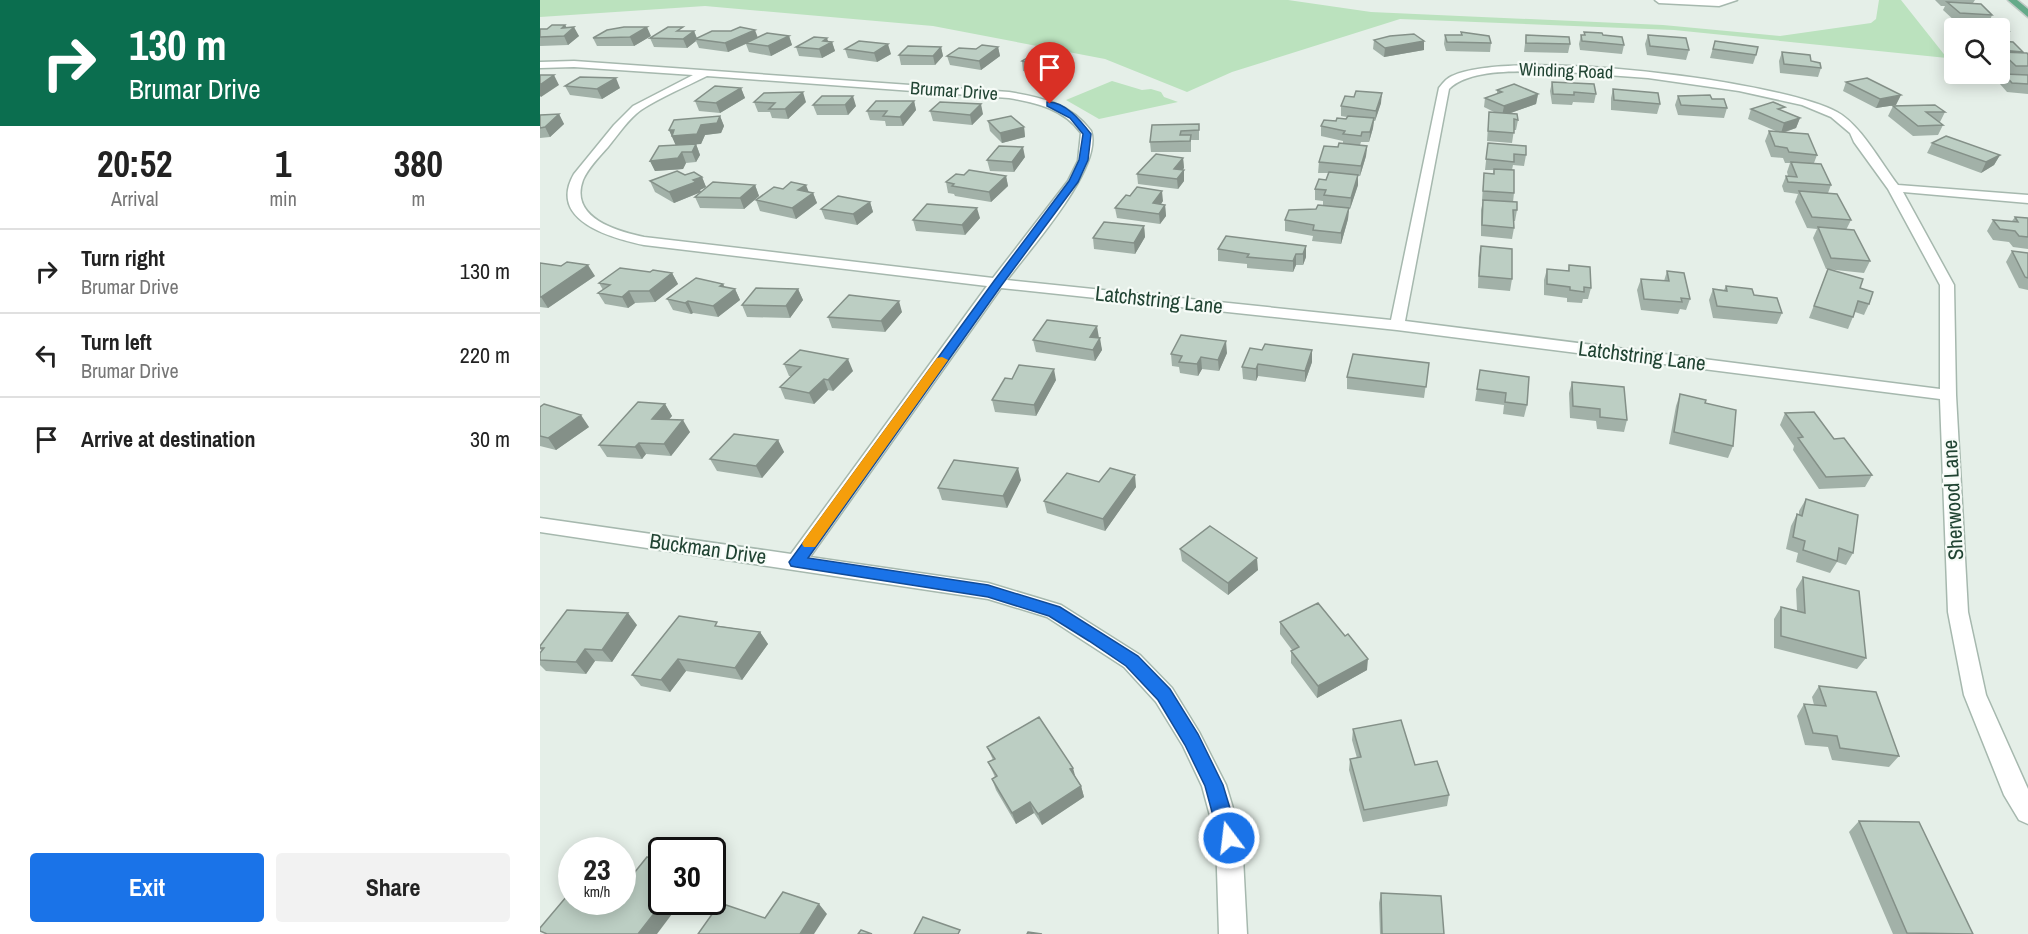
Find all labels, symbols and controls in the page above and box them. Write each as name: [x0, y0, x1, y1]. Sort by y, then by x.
text: 130 m: [129, 17, 227, 73]
map controls: [1944, 18, 2010, 84]
button: search: [1944, 18, 2010, 84]
icon: right: [30, 24, 108, 102]
pin: [1024, 42, 1075, 104]
icon: arrive: [1033, 51, 1066, 84]
street label: Winding Road: [1518, 56, 1614, 85]
text: Brumar Drive: [129, 71, 261, 107]
street label: Brumar Drive: [909, 75, 999, 106]
text: 20:52: [97, 140, 172, 188]
text: 1: [275, 140, 291, 188]
text: 380: [394, 140, 443, 188]
text: Arrival: [111, 185, 158, 212]
text: min: [269, 185, 297, 212]
text: m: [412, 185, 425, 212]
text: Turn right: [81, 243, 165, 273]
icon: right: [30, 255, 63, 288]
text: 130 m: [460, 256, 510, 286]
text: Brumar Drive: [81, 273, 179, 300]
street label: Latchstring Lane: [1094, 278, 1224, 321]
text: Turn left: [81, 327, 152, 357]
street label: Latchstring Lane: [1577, 333, 1707, 378]
icon: left: [30, 339, 63, 372]
text: 220 m: [460, 340, 510, 370]
text: Brumar Drive: [81, 357, 179, 384]
icon: arrive: [30, 423, 63, 456]
text: Arrive at destination: [81, 424, 255, 454]
text: 30 m: [470, 424, 510, 454]
street label: Sherwood Lane: [1935, 439, 1970, 561]
street label: Buckman Drive: [648, 526, 768, 571]
position arrow: [1197, 806, 1261, 870]
speed limit sign: 30: [648, 837, 726, 915]
text: 23: [583, 849, 611, 889]
button: Exit: [30, 853, 264, 922]
button: Share: [276, 853, 510, 922]
text: km/h: [584, 881, 610, 902]

